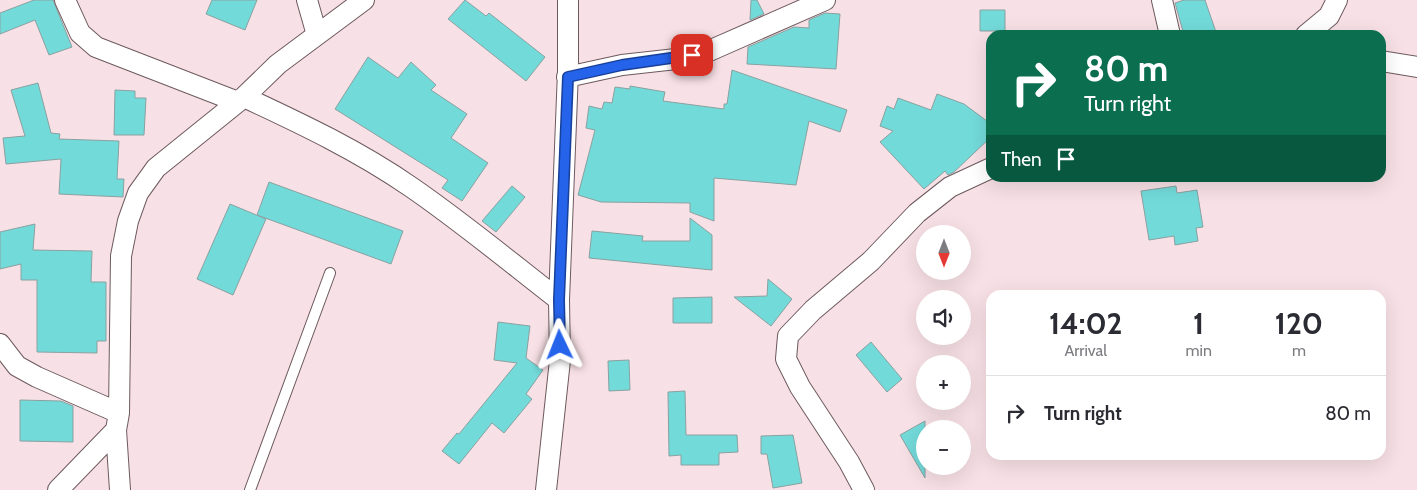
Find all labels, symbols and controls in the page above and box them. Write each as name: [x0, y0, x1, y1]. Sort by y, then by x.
pin: [671, 34, 713, 76]
icon: arrive: [678, 41, 706, 69]
text: 80 m: [1084, 47, 1168, 90]
icon: right: [1001, 50, 1066, 115]
text: Turn right: [1084, 90, 1171, 117]
icon: arrive: [1052, 145, 1080, 173]
text: Then: [1001, 148, 1042, 171]
north arrow: [916, 225, 971, 280]
map controls: [916, 225, 971, 475]
button: sound: [916, 290, 971, 345]
text: 14:02: [1049, 305, 1122, 342]
text: 1: [1193, 305, 1204, 342]
text: 120: [1275, 305, 1323, 342]
position arrow: [533, 318, 585, 370]
text: Arrival: [1064, 341, 1107, 360]
text: min: [1185, 341, 1212, 360]
text: m: [1292, 341, 1306, 360]
button: +: [916, 355, 971, 410]
icon: right: [1001, 399, 1029, 427]
text: Turn right: [1044, 402, 1122, 425]
text: 80 m: [1325, 402, 1371, 425]
button: −: [916, 420, 971, 475]

